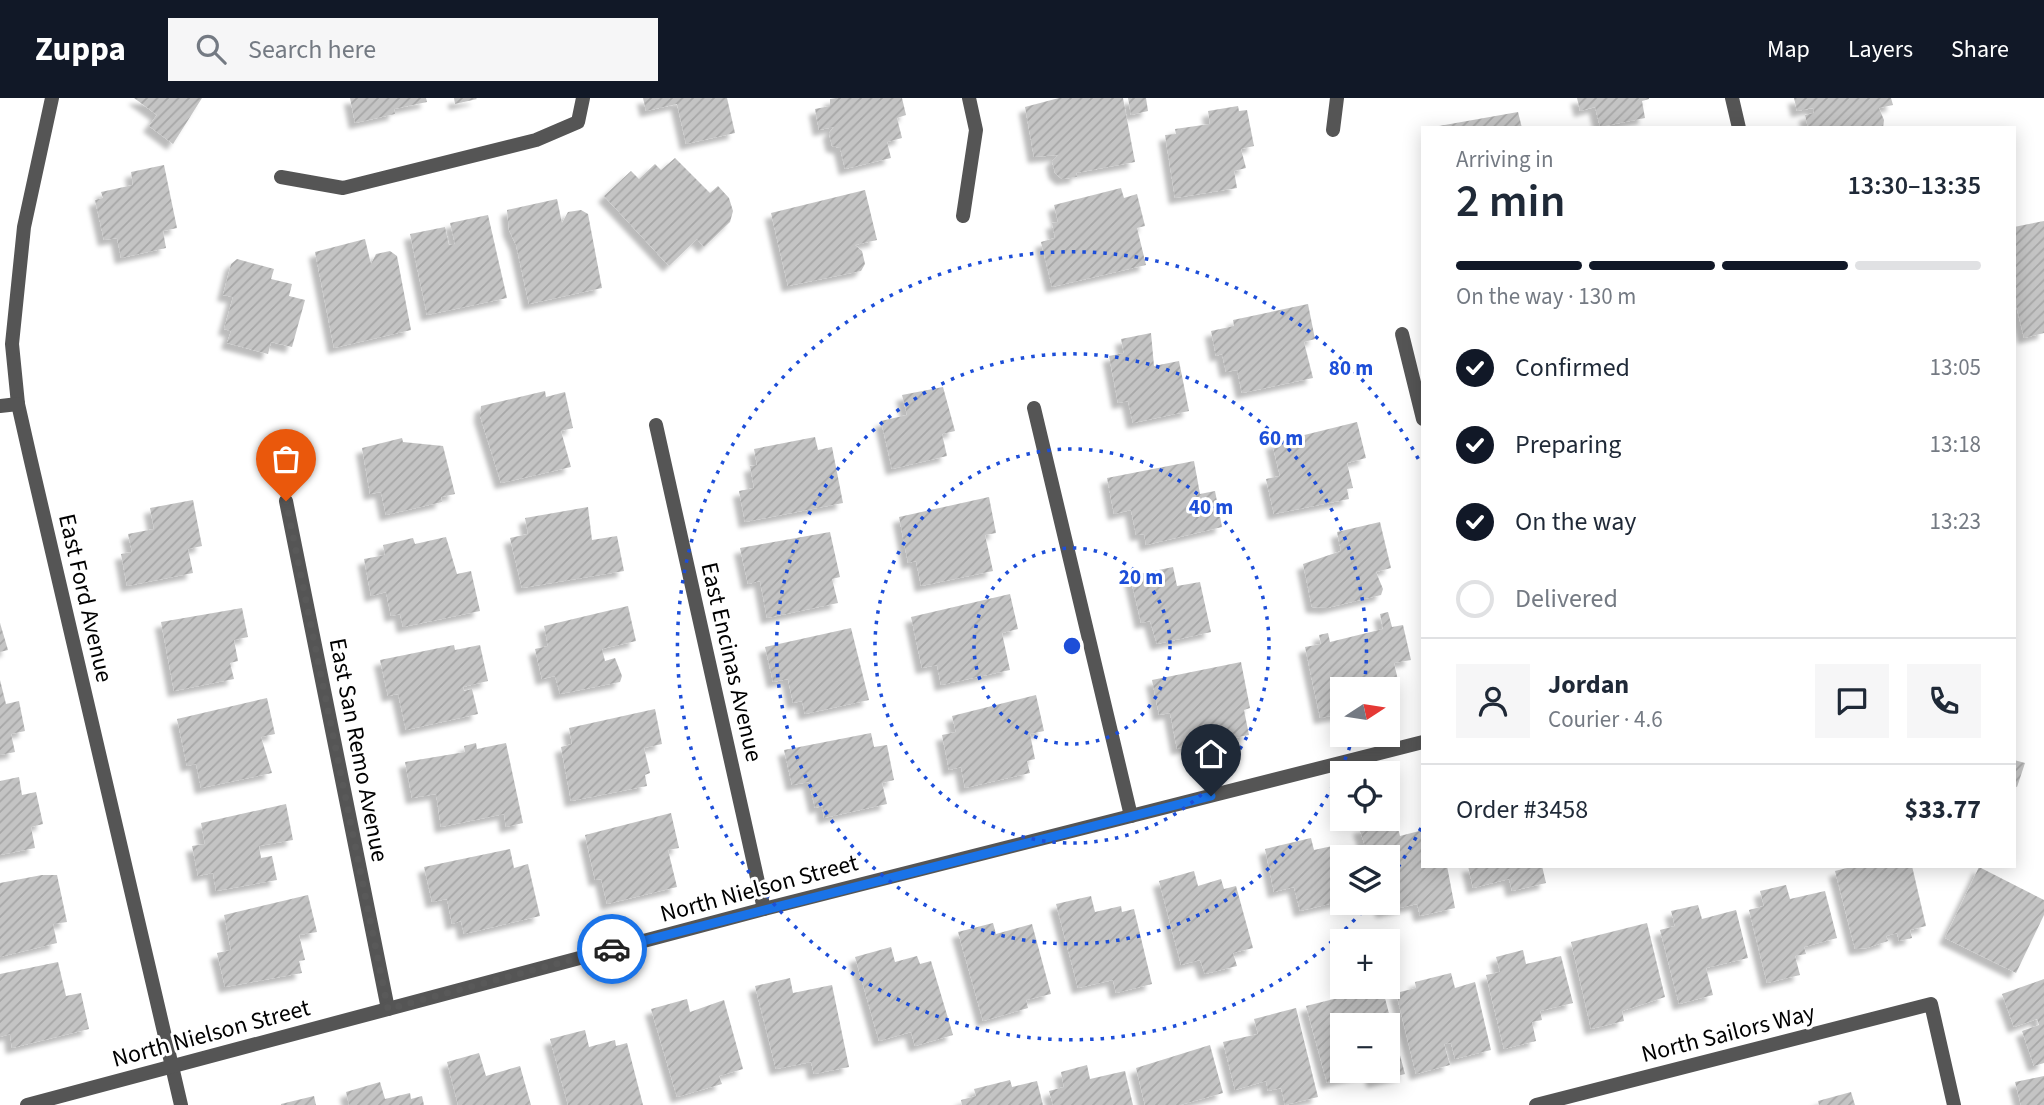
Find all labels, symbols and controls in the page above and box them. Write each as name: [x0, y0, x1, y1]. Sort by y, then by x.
search box: [168, 18, 658, 81]
text: Zuppa: [35, 26, 126, 73]
icon: search: [192, 30, 230, 68]
text: Search here: [248, 31, 376, 68]
text: Map: [1767, 32, 1810, 67]
text: Layers: [1848, 32, 1913, 67]
text: Share: [1951, 32, 2009, 67]
text: Arriving in: [1456, 143, 1554, 176]
text: 13:30–13:35: [1848, 167, 1981, 204]
text: 2 min: [1456, 169, 1565, 234]
text: On the way · 130 m: [1456, 280, 1636, 313]
icon: check: [1456, 349, 1494, 387]
text: Confirmed: [1515, 349, 1630, 386]
text: 13:05: [1930, 351, 1981, 384]
text: 80 m: [1329, 353, 1373, 383]
text: 60 m: [1259, 423, 1303, 453]
icon: check: [1456, 426, 1494, 464]
text: Preparing: [1515, 426, 1621, 463]
text: 13:18: [1930, 428, 1981, 461]
pin: [256, 429, 316, 501]
icon: bag: [267, 440, 305, 478]
text: 40 m: [1189, 492, 1233, 522]
icon: check: [1456, 503, 1494, 541]
text: On the way: [1515, 503, 1636, 540]
text: 13:23: [1930, 505, 1981, 538]
street label: East Ford Avenue: [49, 510, 122, 686]
street label: East Encinas Avenue: [692, 559, 771, 765]
text: 20 m: [1119, 562, 1163, 592]
text: Delivered: [1515, 580, 1618, 617]
centre of rings: [1060, 634, 1084, 658]
street label: East San Remo Avenue: [320, 635, 397, 865]
button: person: [1456, 664, 1530, 738]
button: chat: [1815, 664, 1889, 738]
button: phone: [1907, 664, 1981, 738]
text: Jordan: [1548, 666, 1629, 703]
north arrow: [1330, 677, 1400, 747]
map controls: [1330, 677, 1400, 1083]
text: Courier · 4.6: [1548, 703, 1663, 736]
pin: [1181, 724, 1241, 796]
icon: home: [1192, 735, 1230, 773]
button: locate: [1330, 761, 1400, 831]
text: Order #3458: [1456, 791, 1588, 828]
text: $33.77: [1905, 791, 1981, 828]
street label: North Nielson Street: [656, 845, 862, 932]
button: layers: [1330, 845, 1400, 915]
courier: [577, 914, 647, 984]
button: +: [1330, 929, 1400, 999]
icon: car: [593, 930, 631, 968]
street label: North Nielson Street: [108, 990, 314, 1077]
street label: North Sailors Way: [1638, 995, 1819, 1072]
button: −: [1330, 1013, 1400, 1083]

